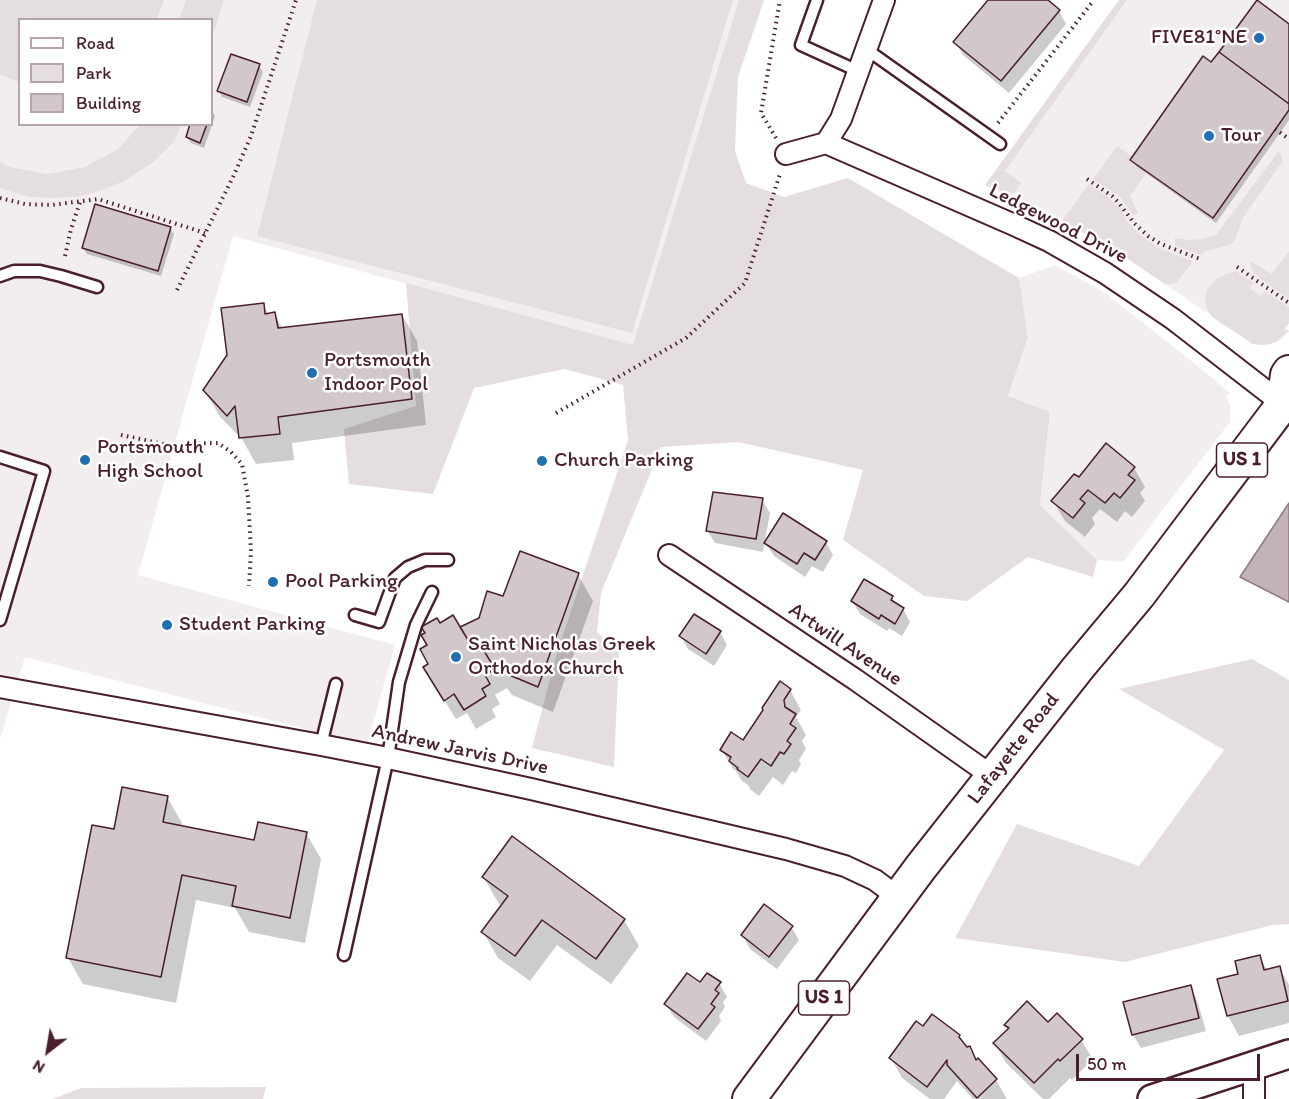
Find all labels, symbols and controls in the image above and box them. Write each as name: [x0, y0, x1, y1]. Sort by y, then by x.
legend: [18, 18, 213, 126]
place label: FIVE81°NE: [1151, 25, 1247, 51]
marker: FIVE81°NE: [1252, 31, 1266, 45]
text: Road: [76, 32, 115, 54]
text: Park: [76, 62, 111, 84]
text: Building: [76, 92, 141, 114]
place label: Tour: [1221, 123, 1261, 149]
marker: Tour: [1202, 129, 1216, 143]
street label: Ledgewood Drive: [984, 178, 1132, 270]
place label: Portsmouth Indoor Pool: [324, 348, 431, 398]
marker: Portsmouth Indoor Pool: [305, 366, 319, 380]
place label: Portsmouth High School: [97, 435, 204, 485]
road number: US 1: [1216, 443, 1268, 477]
place label: Church Parking: [554, 448, 694, 474]
marker: Portsmouth High School: [78, 453, 92, 467]
marker: Church Parking: [535, 454, 549, 468]
place label: Pool Parking: [285, 569, 398, 595]
marker: Pool Parking: [266, 575, 280, 589]
street label: Artwill Avenue: [783, 598, 907, 692]
place label: Student Parking: [179, 612, 325, 638]
marker: Student Parking: [160, 618, 174, 632]
place label: Saint Nicholas Greek Orthodox Church: [468, 632, 656, 682]
marker: Saint Nicholas Greek Orthodox Church: [449, 650, 463, 664]
street label: Lafayette Road: [963, 688, 1065, 810]
street label: Andrew Jarvis Drive: [370, 719, 550, 781]
road number: US 1: [798, 981, 850, 1015]
north arrow: [18, 1021, 78, 1081]
scale bar: [1079, 1042, 1264, 1080]
text: 50 m: [1087, 1053, 1127, 1075]
text: N: [29, 1056, 48, 1078]

